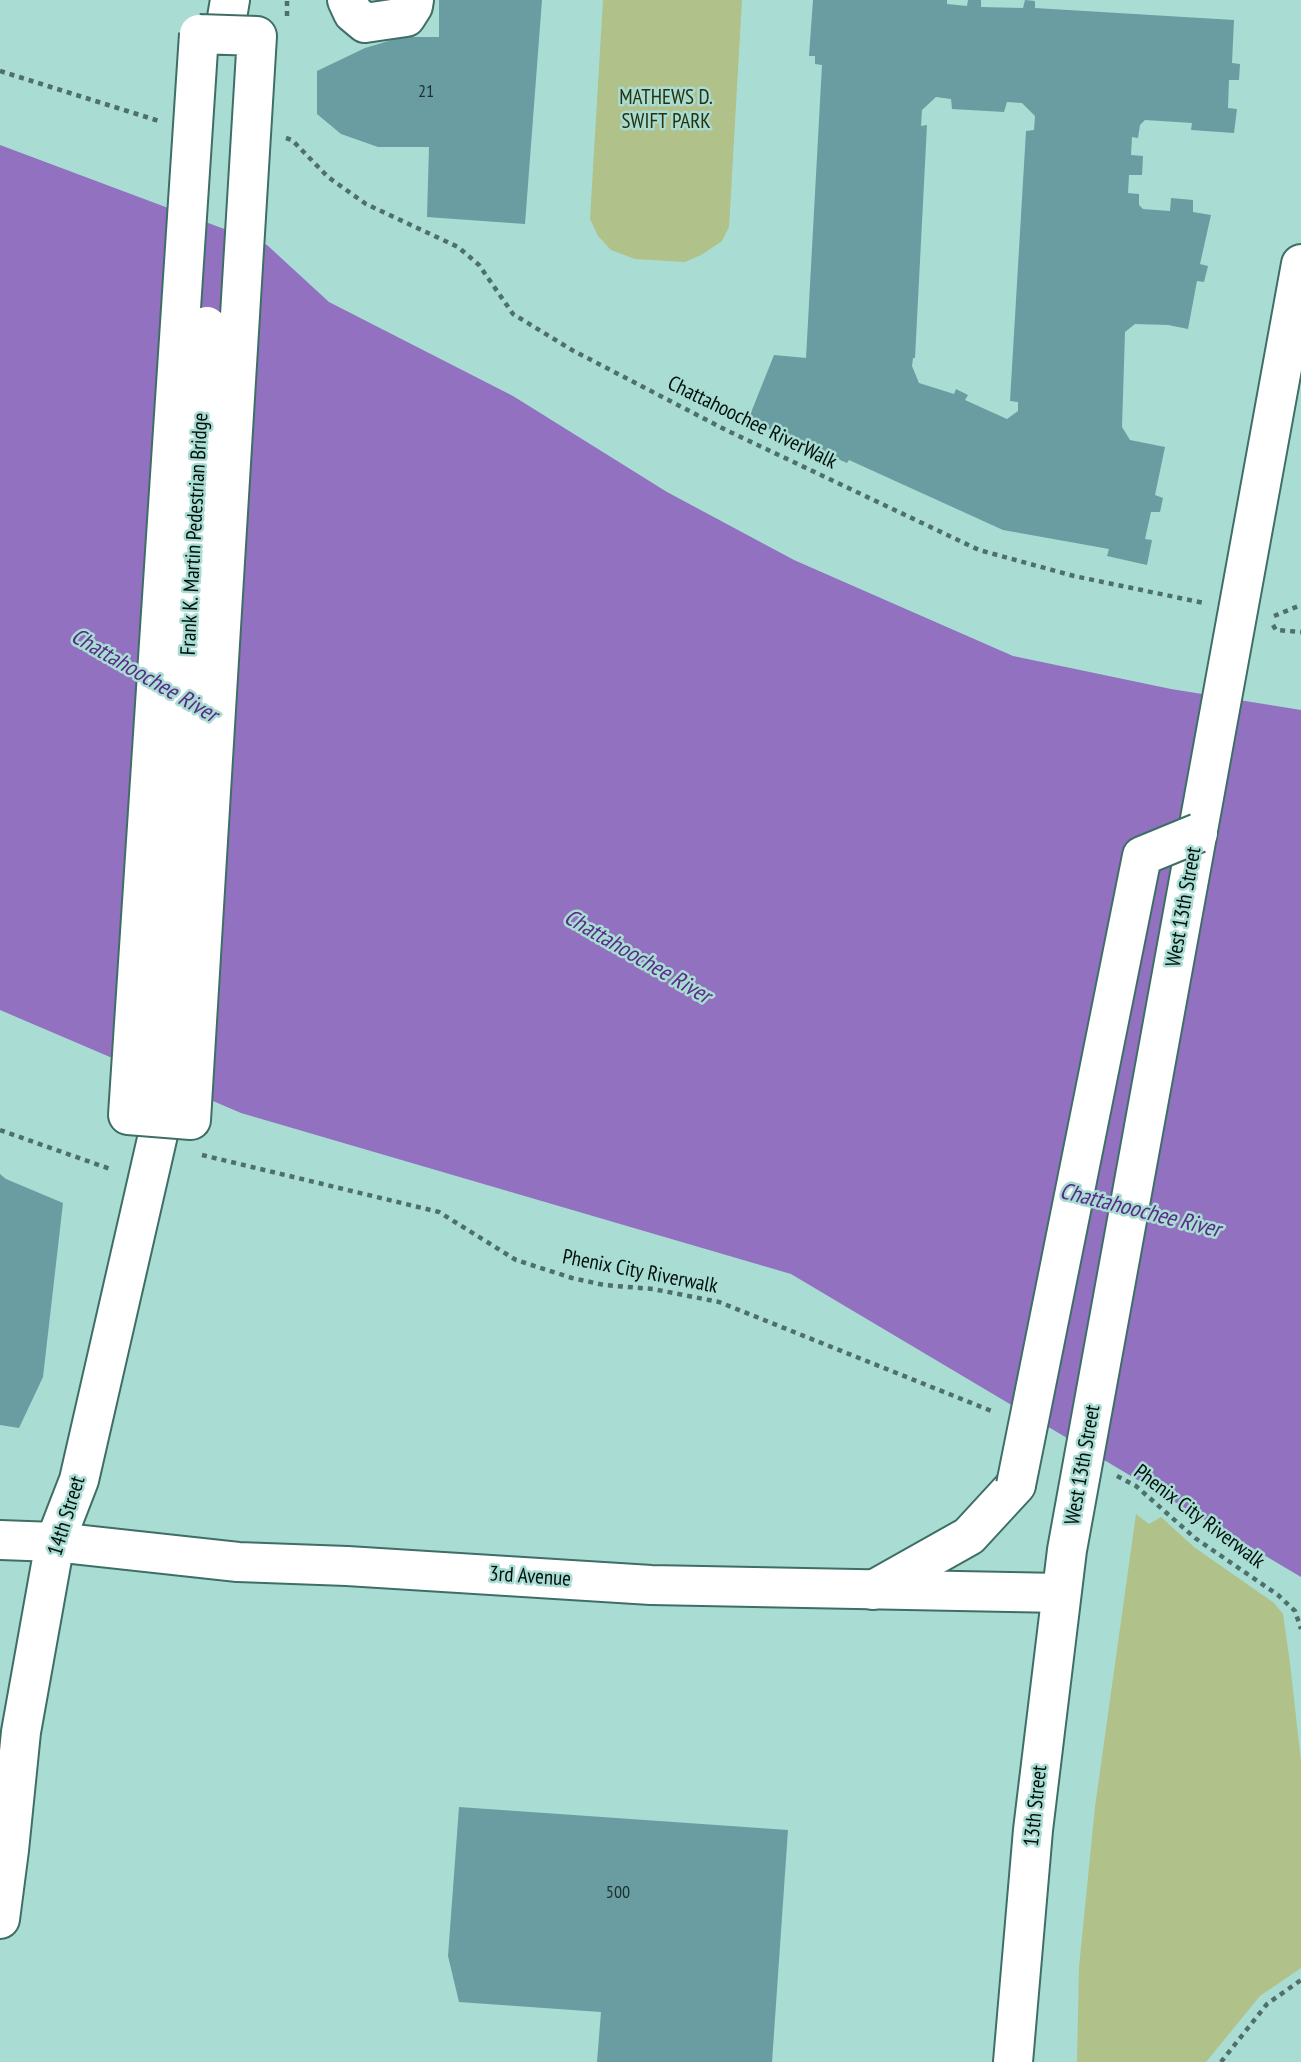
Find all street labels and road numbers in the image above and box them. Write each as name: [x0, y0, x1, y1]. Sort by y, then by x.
street label: Chattahoochee RiverWalk: [663, 371, 841, 475]
street label: Frank K. Martin Pedestrian Bridge: [176, 412, 214, 656]
street label: West 13th Street: [1161, 845, 1207, 969]
street label: Phenix City Riverwalk: [560, 1245, 720, 1299]
street label: West 13th Street: [1060, 1403, 1106, 1527]
street label: Phenix City Riverwalk: [1129, 1460, 1269, 1574]
street label: 14th Street: [43, 1473, 91, 1559]
street label: 3rd Avenue: [488, 1562, 572, 1592]
street label: 13th Street: [1019, 1764, 1053, 1848]

